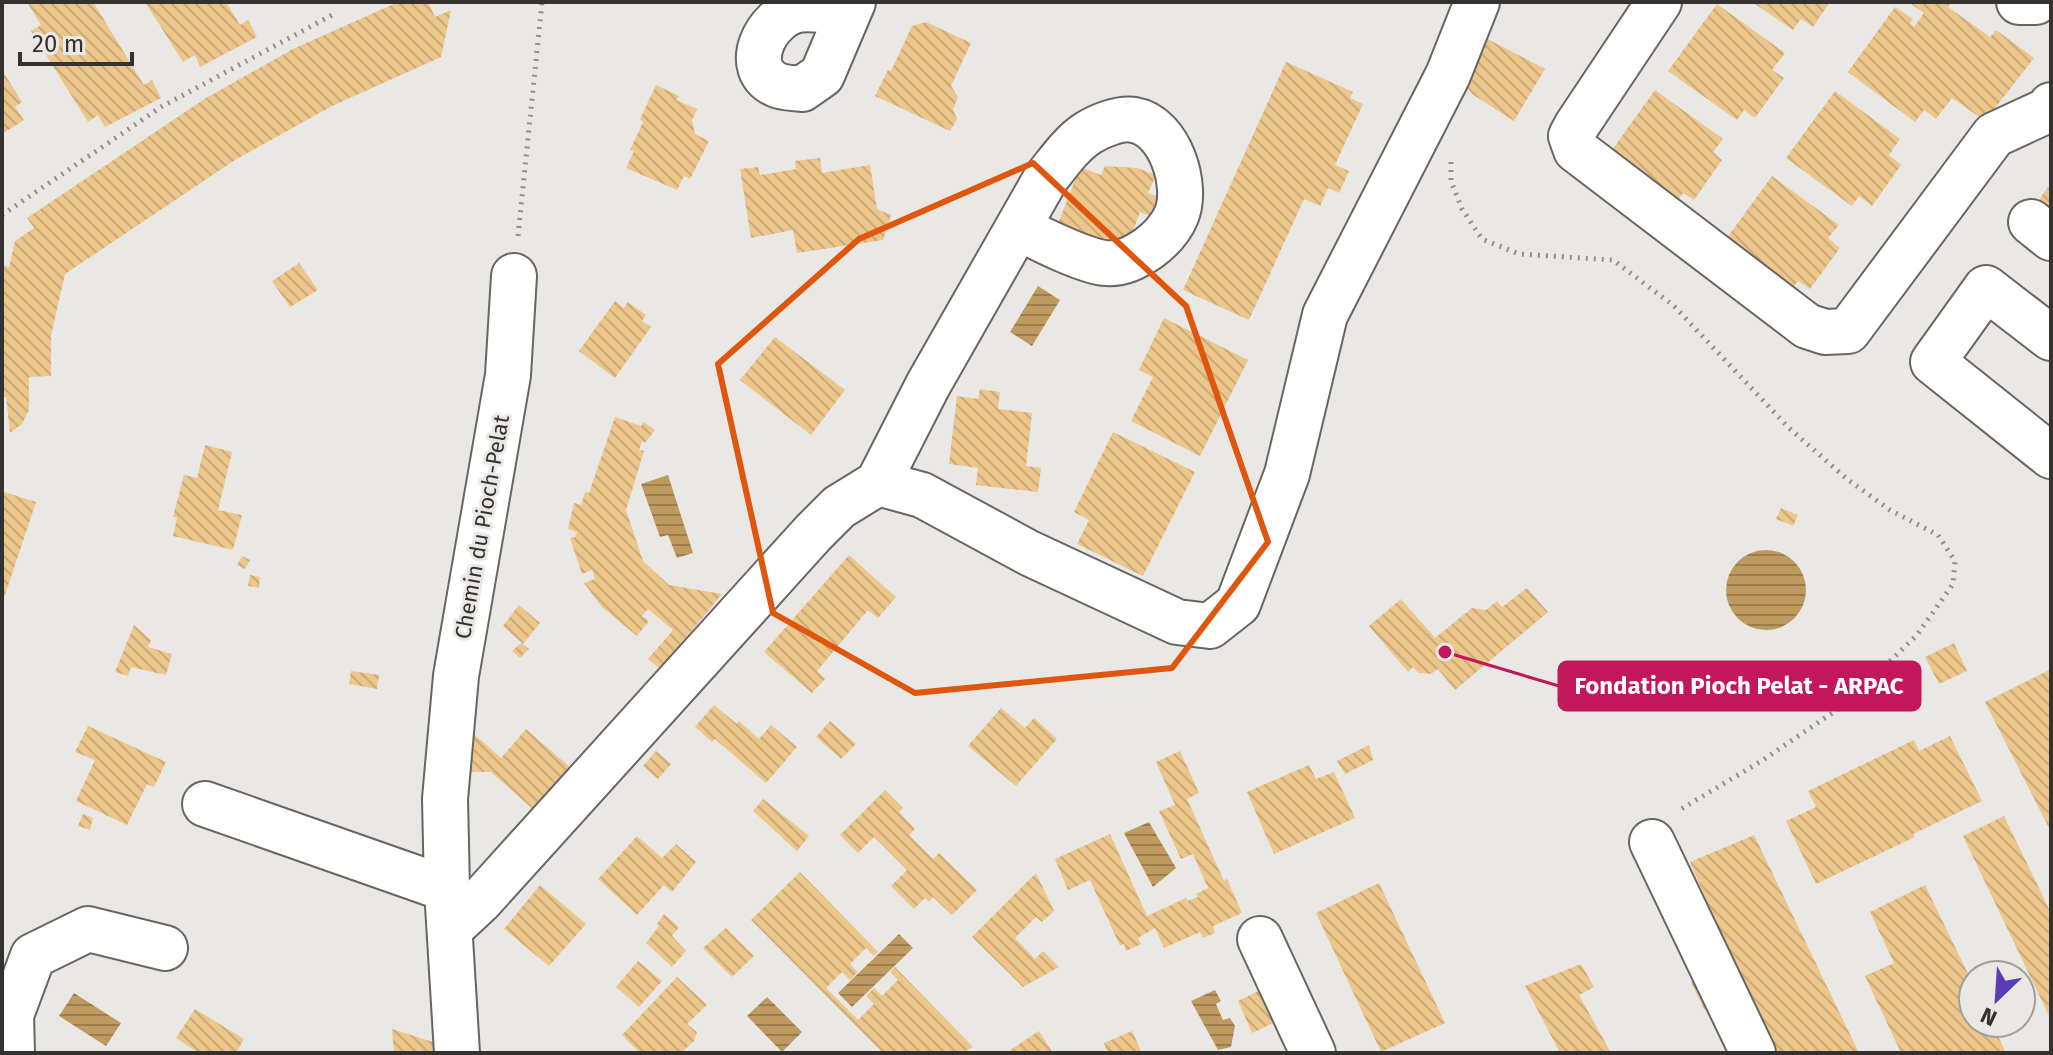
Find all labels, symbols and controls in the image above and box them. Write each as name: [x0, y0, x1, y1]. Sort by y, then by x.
scale bar: [20, 16, 132, 66]
text: 20 m: [32, 30, 84, 58]
street label: Chemin du Pioch-Pelat: [449, 413, 515, 641]
callout: Fondation Pioch Pelat - ARPAC: [1559, 662, 1920, 710]
text: Fondation Pioch Pelat - ARPAC: [1574, 672, 1904, 700]
north arrow: [1957, 959, 2037, 1039]
text: N: [1976, 1001, 2001, 1032]

